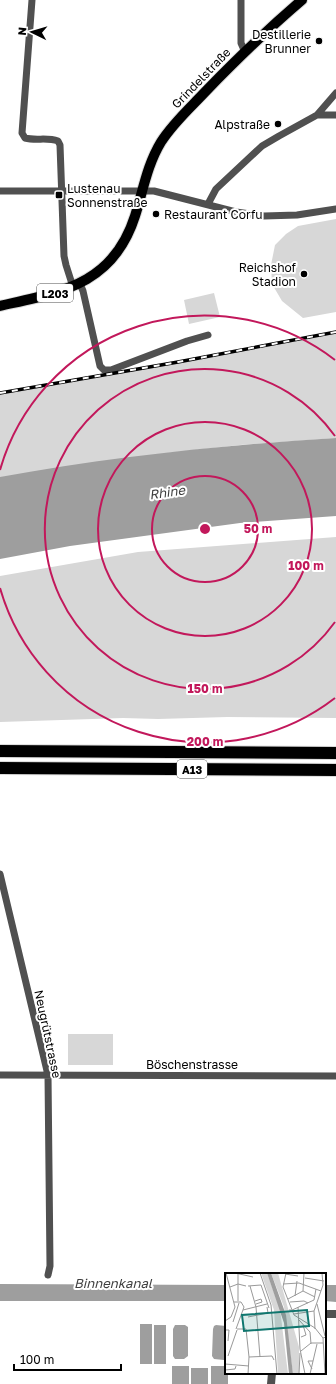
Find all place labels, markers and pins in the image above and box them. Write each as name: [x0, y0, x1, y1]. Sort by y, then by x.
place label: Destillerie Brunner: [252, 27, 311, 56]
marker: Destillerie Brunner: [314, 36, 324, 46]
place label: Alpstraße: [215, 117, 270, 132]
marker: Alpstraße: [273, 119, 283, 129]
place label: Lustenau Sonnenstraße: [67, 181, 147, 210]
marker: Lustenau Sonnenstraße: [54, 190, 64, 200]
place label: Restaurant Corfu: [164, 207, 263, 222]
marker: Restaurant Corfu: [151, 209, 161, 219]
place label: Reichshof Stadion: [239, 260, 297, 289]
marker: Reichshof Stadion: [299, 269, 309, 279]
centre of rings: [198, 522, 212, 536]

